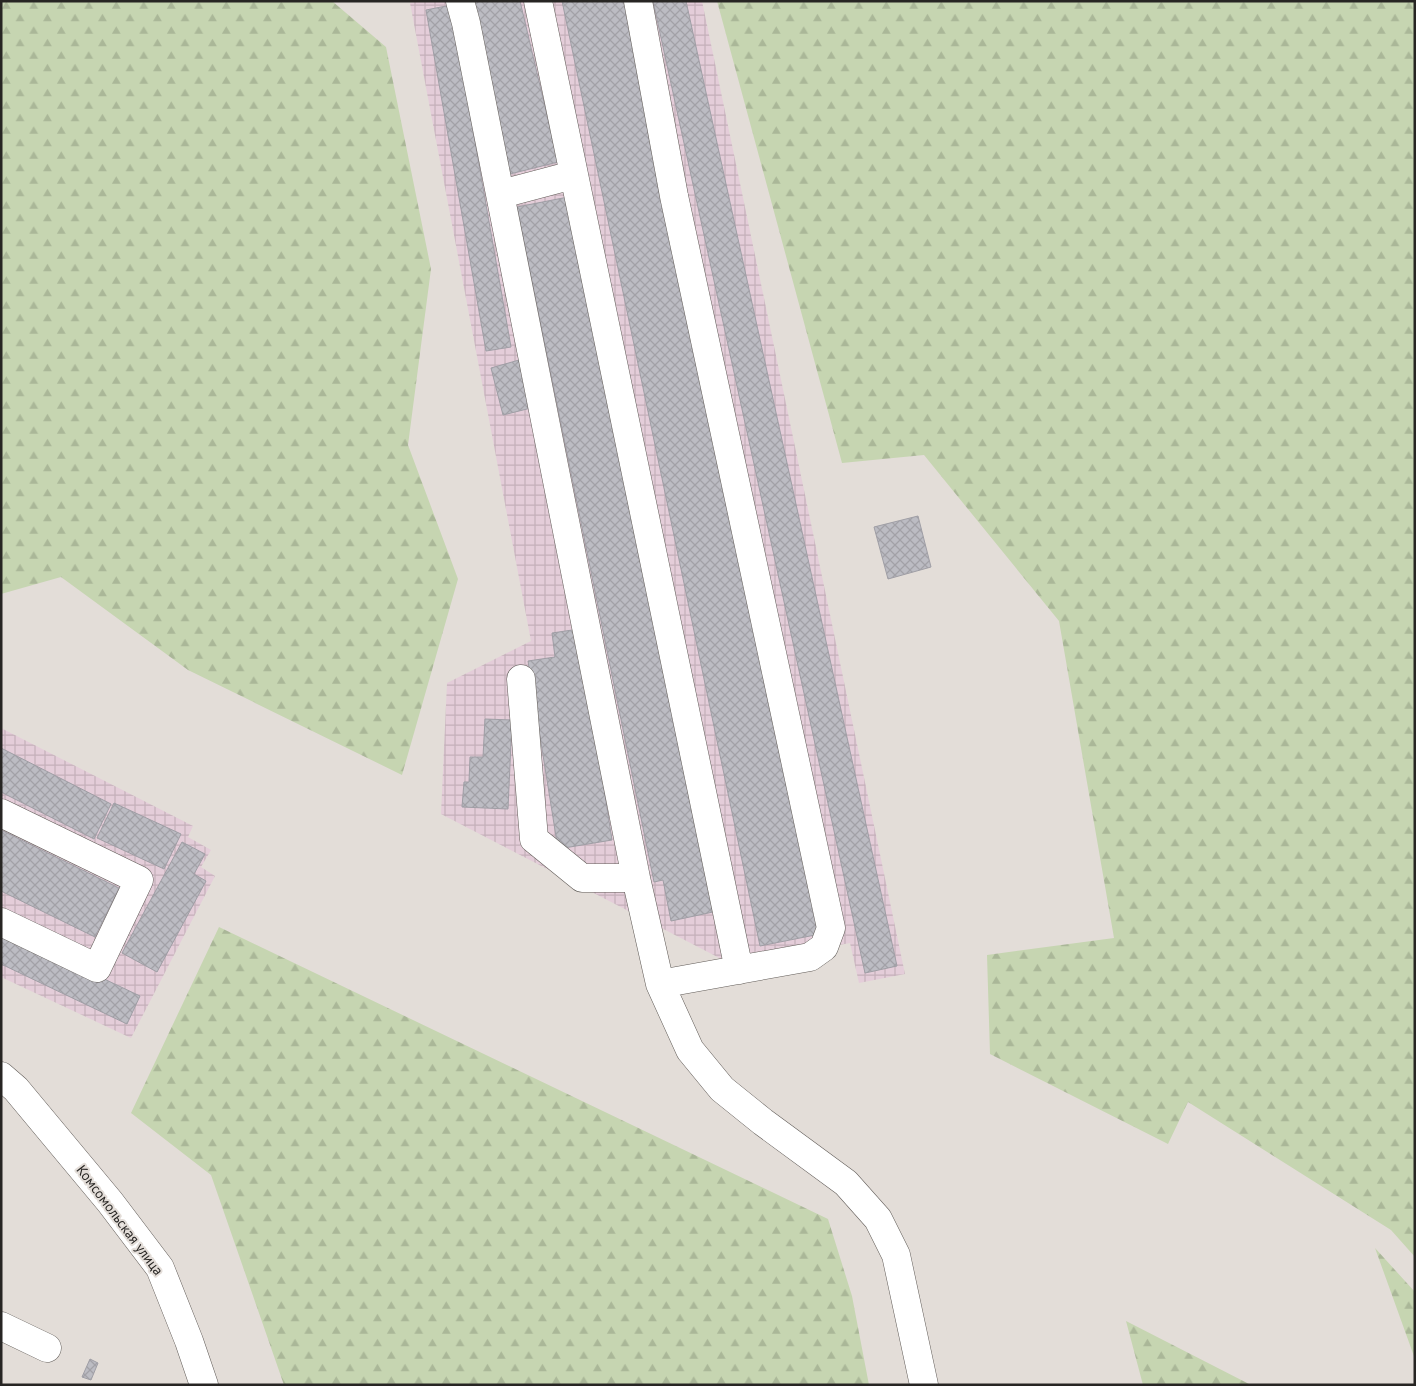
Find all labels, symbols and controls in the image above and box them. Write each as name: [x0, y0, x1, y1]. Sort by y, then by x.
street label: Комсомольская улица: [73, 1161, 167, 1279]

